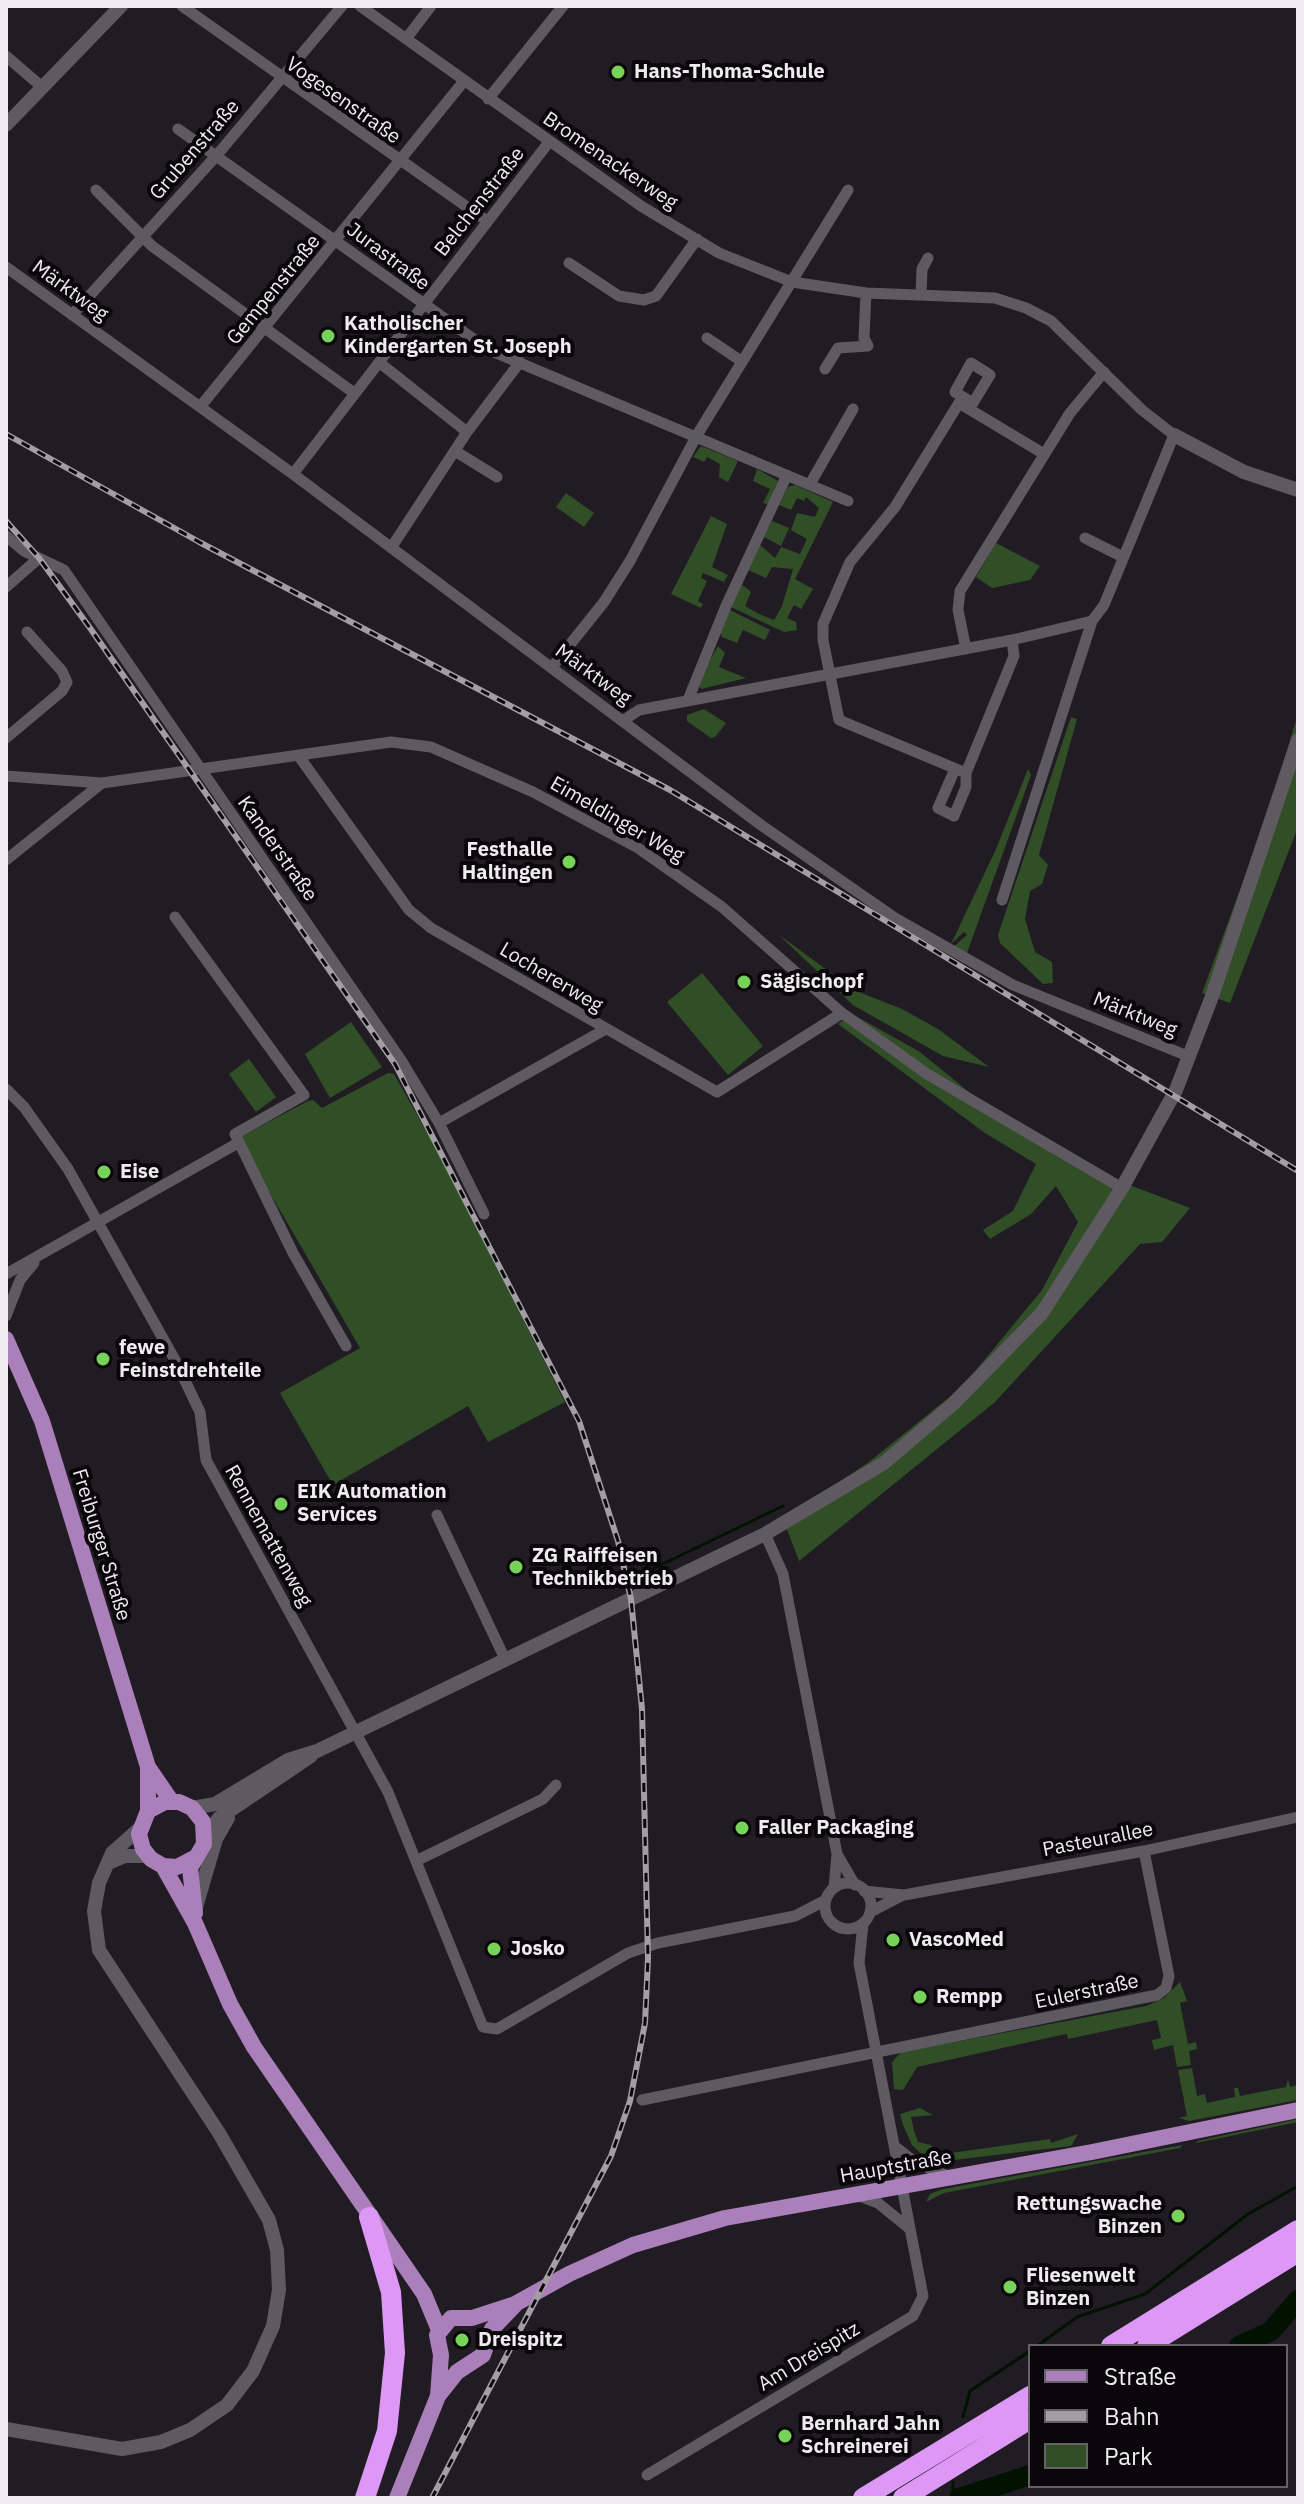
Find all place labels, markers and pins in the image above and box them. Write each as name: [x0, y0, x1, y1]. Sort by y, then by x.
place label: Hans-Thoma-Schule: [634, 60, 825, 84]
marker: Hans-Thoma-Schule: [609, 63, 627, 81]
place label: Katholischer Kindergarten St. Joseph: [344, 312, 572, 359]
marker: Katholischer Kindergarten St. Joseph: [319, 327, 337, 345]
place label: Festhalle Haltingen: [462, 838, 553, 885]
marker: Festhalle Haltingen: [560, 853, 578, 871]
place label: Sägischopf: [760, 970, 863, 994]
marker: Sägischopf: [735, 973, 753, 991]
place label: Eise: [120, 1160, 159, 1184]
marker: Eise: [95, 1163, 113, 1181]
place label: fewe Feinstdrehteile: [119, 1336, 262, 1383]
marker: fewe Feinstdrehteile: [94, 1350, 112, 1368]
place label: EIK Automation Services: [297, 1480, 447, 1527]
marker: EIK Automation Services: [272, 1495, 290, 1513]
place label: ZG Raiffeisen Technikbetrieb: [532, 1544, 673, 1591]
marker: ZG Raiffeisen Technikbetrieb: [507, 1558, 525, 1576]
place label: Faller Packaging: [758, 1816, 913, 1840]
marker: Faller Packaging: [733, 1819, 751, 1837]
place label: VascoMed: [909, 1928, 1004, 1952]
marker: VascoMed: [884, 1931, 902, 1949]
place label: Josko: [510, 1937, 565, 1961]
marker: Josko: [485, 1940, 503, 1958]
place label: Rempp: [936, 1985, 1003, 2009]
marker: Rempp: [911, 1988, 929, 2006]
place label: Rettungswache Binzen: [1016, 2192, 1162, 2239]
marker: Rettungswache Binzen: [1169, 2207, 1187, 2225]
place label: Fliesenwelt Binzen: [1026, 2264, 1135, 2311]
marker: Fliesenwelt Binzen: [1001, 2278, 1019, 2296]
place label: Dreispitz: [478, 2328, 563, 2352]
marker: Dreispitz: [453, 2331, 471, 2349]
place label: Bernhard Jahn Schreinerei: [801, 2412, 940, 2459]
marker: Bernhard Jahn Schreinerei: [776, 2427, 794, 2445]

